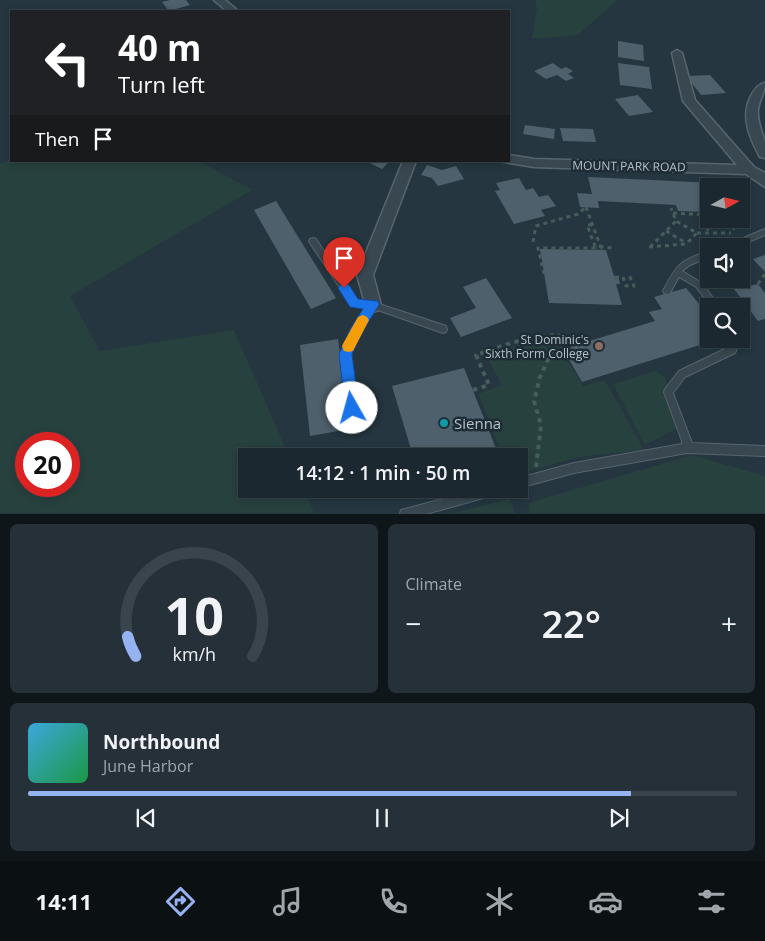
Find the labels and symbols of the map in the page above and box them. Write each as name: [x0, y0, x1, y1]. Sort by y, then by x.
street label: MOUNT PARK ROAD: [572, 157, 686, 175]
north arrow: [700, 178, 750, 228]
pin: [323, 237, 365, 288]
place label: St Dominic's Sixth Form College: [485, 331, 589, 362]
marker: St Dominic's Sixth Form College: [593, 340, 605, 352]
position arrow: [325, 381, 377, 433]
place label: Sienna: [454, 413, 501, 433]
marker: Sienna: [438, 417, 450, 429]
speed limit sign: 20: [15, 432, 80, 497]

